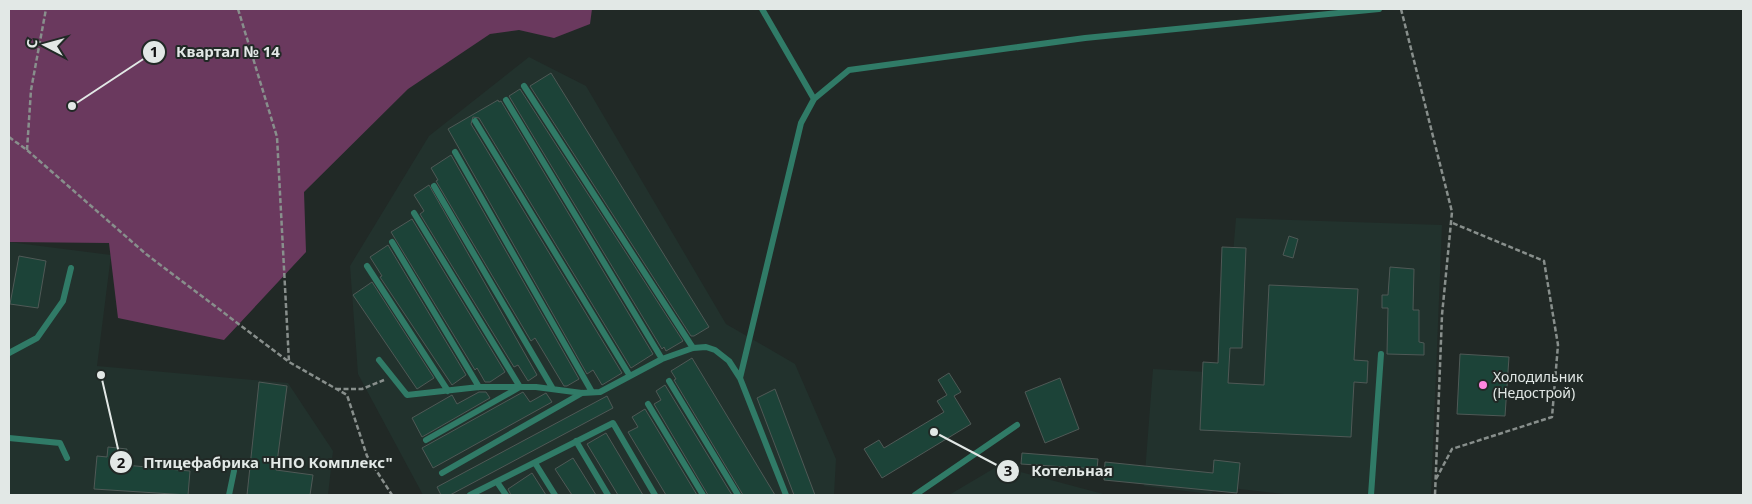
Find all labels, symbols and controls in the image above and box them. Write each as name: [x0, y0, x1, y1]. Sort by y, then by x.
north arrow: [20, 20, 70, 70]
callout: Квартал № 14: [141, 37, 290, 67]
text: С: [22, 38, 41, 49]
text: 1: [150, 41, 158, 61]
text: Квартал № 14: [176, 41, 280, 61]
place label: Холодильник (Недострой): [1493, 367, 1584, 402]
marker: Холодильник (Недострой): [1477, 379, 1489, 391]
callout: Птицефабрика "НПО Комплекс": [109, 447, 403, 477]
text: 2: [117, 452, 126, 472]
text: Птицефабрика "НПО Комплекс": [143, 452, 393, 472]
callout: Котельная: [996, 456, 1122, 486]
text: 3: [1004, 460, 1012, 480]
text: Котельная: [1031, 460, 1113, 480]

